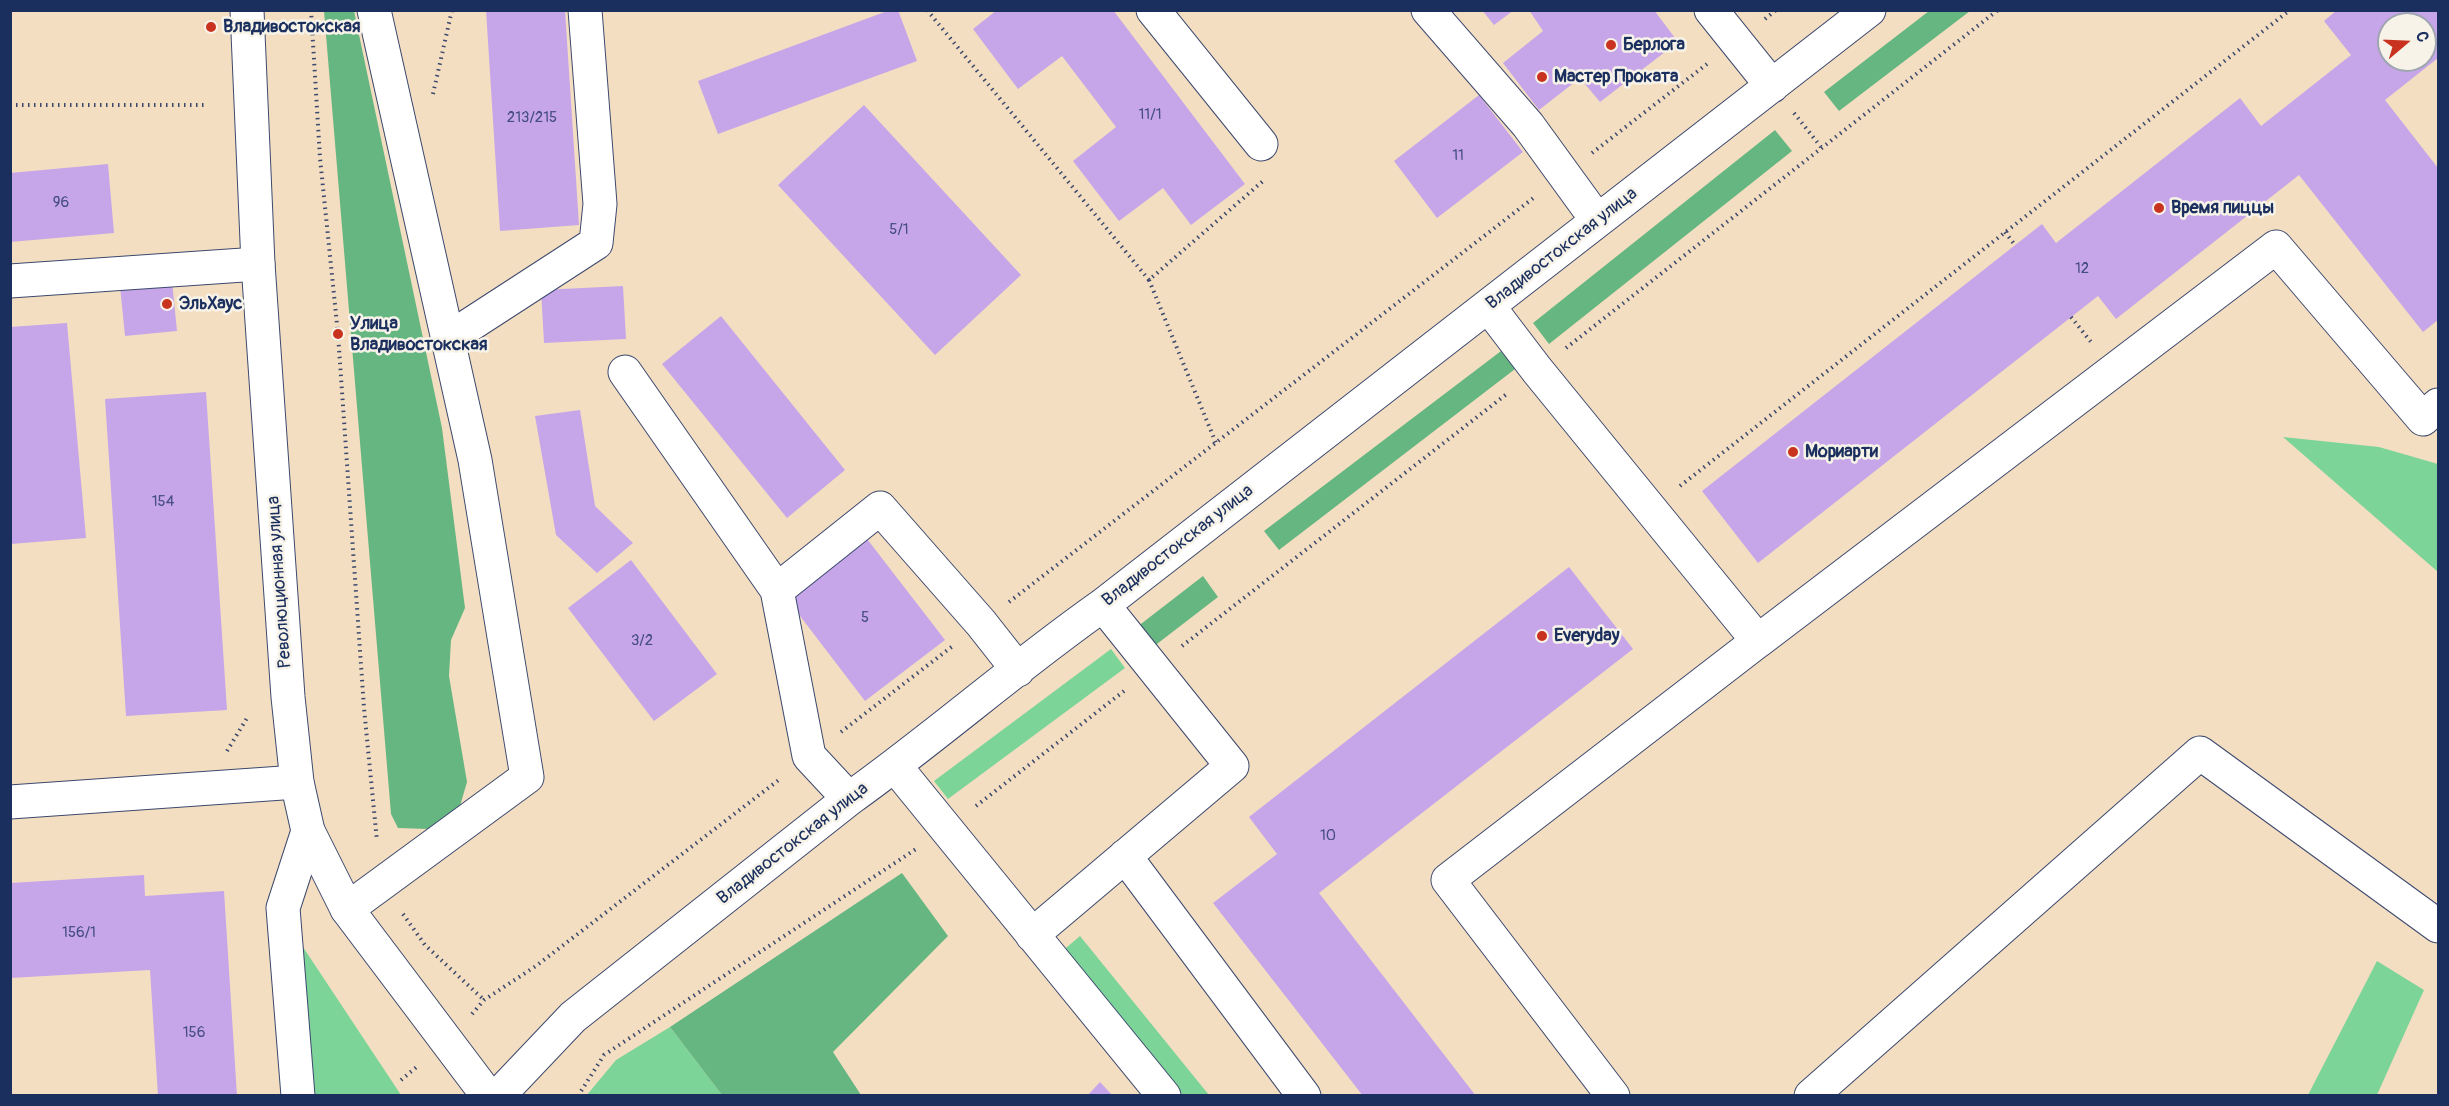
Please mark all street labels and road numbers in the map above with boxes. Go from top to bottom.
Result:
street label: Владивостокская улица [1482,183,1642,315]
street label: Владивостокская улица [1098,480,1258,612]
street label: Революционная улица [263,495,297,669]
street label: Владивостокская улица [713,778,873,910]

